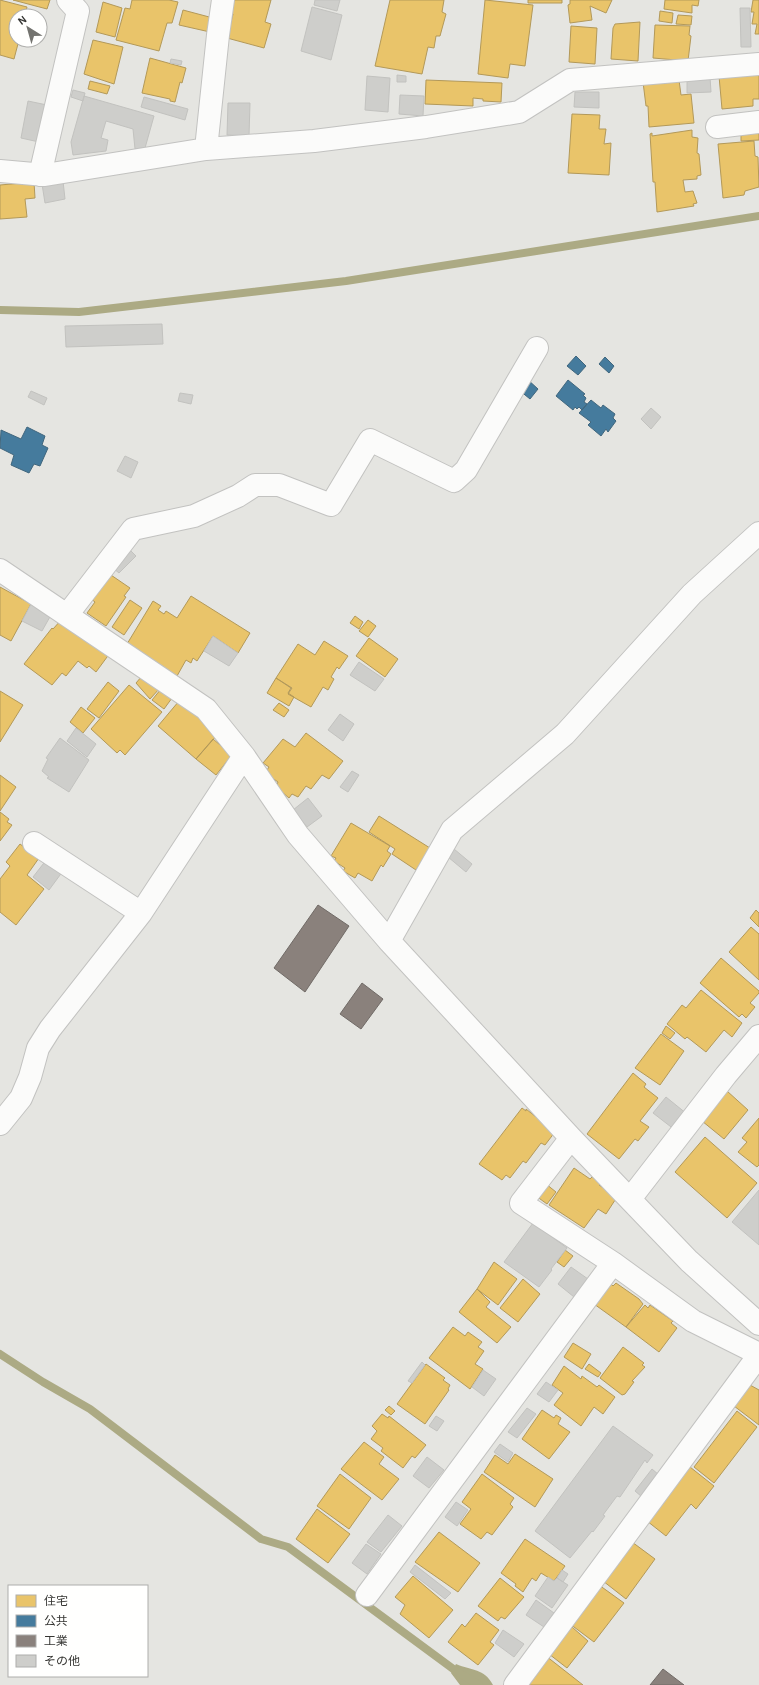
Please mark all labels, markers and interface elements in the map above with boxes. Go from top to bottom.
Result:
north arrow [8,8,48,48]
text: N [15,13,29,28]
legend [8,1585,148,1677]
text: 住宅 [44,1594,68,1608]
text: 公共 [44,1614,68,1628]
text: 工業 [44,1634,68,1648]
text: その他 [44,1654,80,1668]

